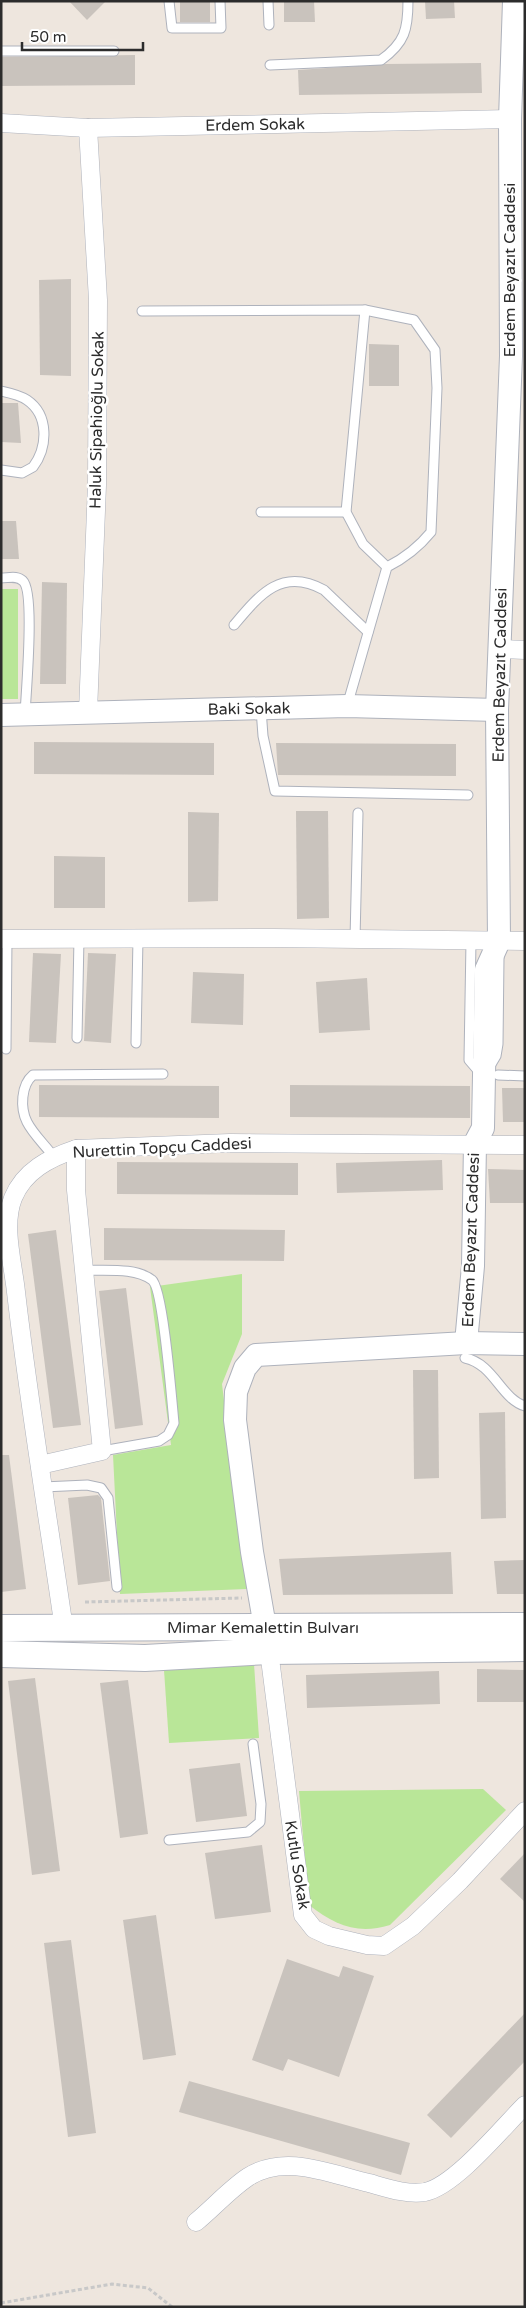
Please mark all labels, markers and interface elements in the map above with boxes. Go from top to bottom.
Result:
scale bar [22,20,144,52]
text: 50 m [30,28,67,46]
street label: Erdem Sokak [205,114,305,136]
street label: Erdem Beyazıt Caddesi [500,183,520,357]
street label: Haluk Sipahioğlu Sokak [85,331,109,509]
street label: Erdem Beyazıt Caddesi [488,587,512,763]
street label: Baki Sokak [207,698,291,720]
street label: Nurettin Topçu Caddesi [72,1133,252,1163]
street label: Erdem Beyazıt Caddesi [458,1152,484,1328]
street label: Mimar Kemalettin Bulvarı [167,1618,359,1638]
street label: Kutlu Sokak [280,1819,314,1911]

